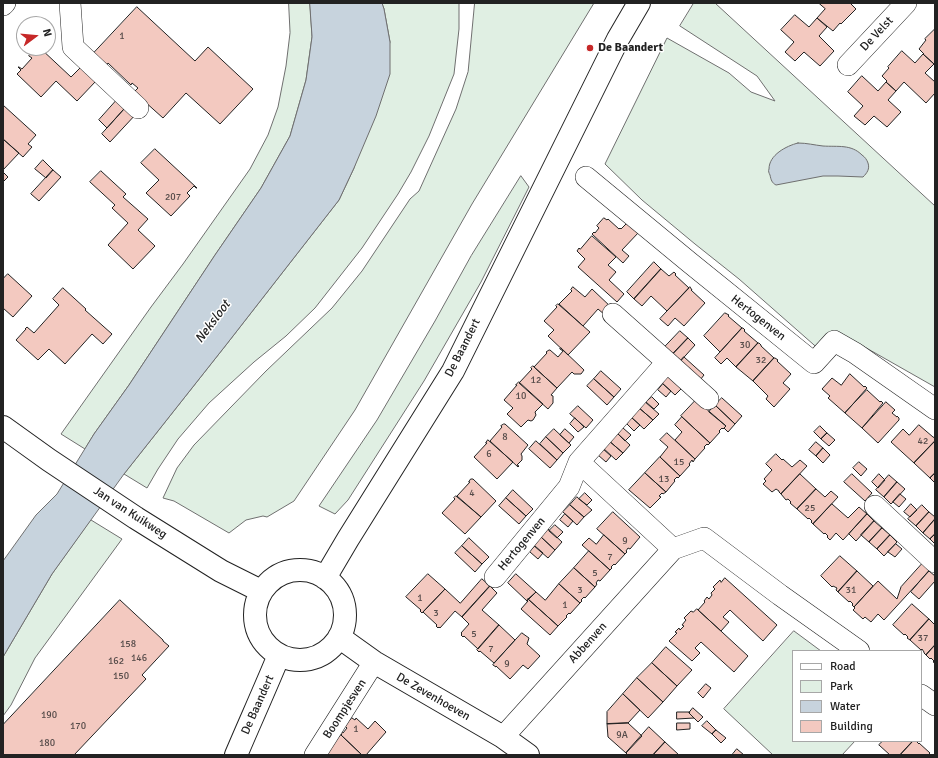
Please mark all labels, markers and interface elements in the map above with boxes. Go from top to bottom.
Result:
street label: De Velst [858,14,896,54]
north arrow [16,16,56,56]
text: N [40,27,54,38]
house number: 1 [119,30,125,42]
place label: De Baandert [598,41,663,55]
marker: De Baandert [585,43,595,53]
house number: 207 [165,191,181,203]
street label: Hertogenven [728,292,788,344]
water label: Neksloot [192,298,234,346]
street label: De Baandert [442,316,484,380]
house number: 30 [740,339,750,351]
house number: 32 [756,354,766,366]
house number: 12 [531,374,541,386]
house number: 10 [516,390,526,402]
house number: 8 [502,431,508,443]
house number: 42 [918,435,928,447]
house number: 6 [486,448,492,460]
house number: 15 [674,456,684,468]
house number: 13 [659,473,669,485]
street label: Jan van Kuikweg [91,484,169,542]
house number: 4 [469,487,475,499]
house number: 25 [805,502,815,514]
street label: Hertogenven [495,514,549,574]
house number: 9 [622,535,628,547]
house number: 7 [607,551,613,563]
house number: 5 [592,567,598,579]
house number: 3 [577,584,583,596]
house number: 31 [846,584,856,596]
house number: 1 [417,592,423,604]
house number: 1 [562,599,568,611]
house number: 3 [433,607,439,619]
street label: Abbenven [566,620,610,666]
house number: 5 [471,628,477,640]
house number: 37 [918,632,928,644]
house number: 158 [120,638,136,650]
house number: 7 [488,643,494,655]
legend [792,650,922,742]
house number: 146 [131,652,147,664]
house number: 162 [108,655,124,667]
house number: 9 [504,658,510,670]
text: Road [830,659,856,674]
house number: 150 [113,670,129,682]
street label: De Zevenhoeven [393,670,473,724]
street label: De Baandert [238,673,278,737]
street label: Boompjesven [320,677,370,741]
text: Park [830,679,853,694]
text: Water [830,699,860,714]
house number: 190 [41,709,57,721]
text: Building [830,719,873,734]
house number: 170 [70,720,86,732]
house number: 1 [353,723,359,735]
house number: 9A [616,729,628,741]
house number: 180 [39,737,55,749]

